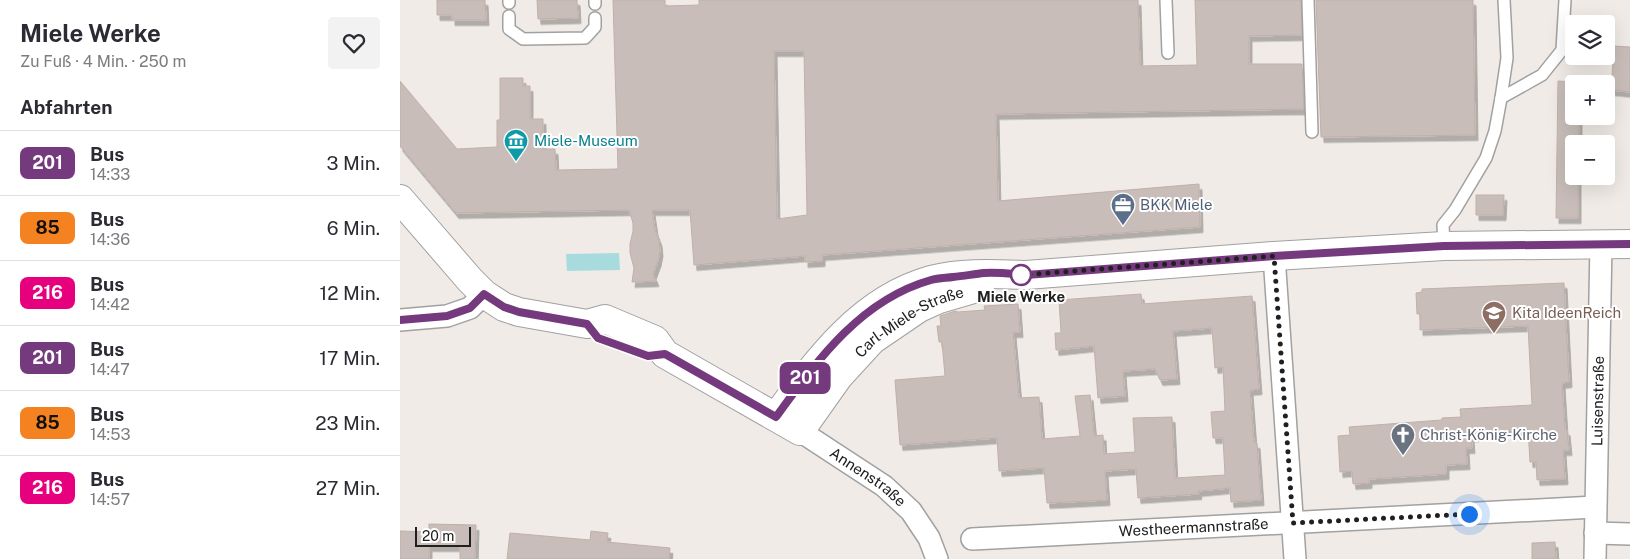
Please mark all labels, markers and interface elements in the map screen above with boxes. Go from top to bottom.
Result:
map controls [1565,15,1615,185]
button: layers [1565,15,1615,65]
button: heart [328,17,380,69]
text: Miele Werke [20,19,161,47]
text: Zu Fuß · 4 Min. · 250 m [20,52,186,71]
button: + [1565,75,1615,125]
text: Abfahrten [20,96,112,118]
museum icon: Miele-Museum [503,128,529,162]
place label: Miele-Museum [534,132,638,149]
button: − [1565,135,1615,185]
text: Bus [90,143,124,165]
text: 201 [32,152,63,173]
text: 3 Min. [327,152,380,174]
text: 14:33 [90,165,130,184]
office icon: BKK Miele [1110,192,1136,226]
place label: BKK Miele [1140,196,1212,213]
text: Bus [90,208,124,230]
text: 85 [35,217,60,238]
text: 6 Min. [327,217,380,239]
text: 14:36 [90,230,130,249]
marker: Miele Werke [1010,264,1032,286]
text: Bus [90,273,124,295]
text: 216 [32,282,63,303]
text: 12 Min. [319,282,380,304]
street label: Carl-Miele-Straße [851,283,966,361]
place label: Miele Werke [977,288,1065,305]
text: 14:42 [90,295,130,314]
school or university icon: Kita IdeenReich [1481,300,1507,334]
place label: Kita IdeenReich [1512,304,1621,321]
text: Bus [90,338,124,360]
text: 201 [32,347,63,368]
text: 17 Min. [319,347,380,369]
street label: Luisenstraße [1588,356,1607,446]
text: 14:47 [90,360,130,379]
line badge: 201 [776,362,834,394]
text: 201 [790,367,820,388]
text: Bus [90,403,124,425]
text: 85 [35,412,60,433]
text: 23 Min. [315,412,380,434]
church icon: Christ-König-Kirche [1390,422,1416,456]
text: 14:53 [90,425,131,444]
place label: Christ-König-Kirche [1420,426,1557,443]
street label: Annenstraße [827,444,909,510]
text: Bus [90,468,124,490]
text: 216 [32,477,63,498]
text: 27 Min. [316,477,380,499]
text: 14:57 [90,490,130,509]
your location [1457,502,1482,527]
street label: Westheermannstraße [1118,515,1269,539]
scale bar [415,524,471,547]
text: 20 m [422,528,454,544]

